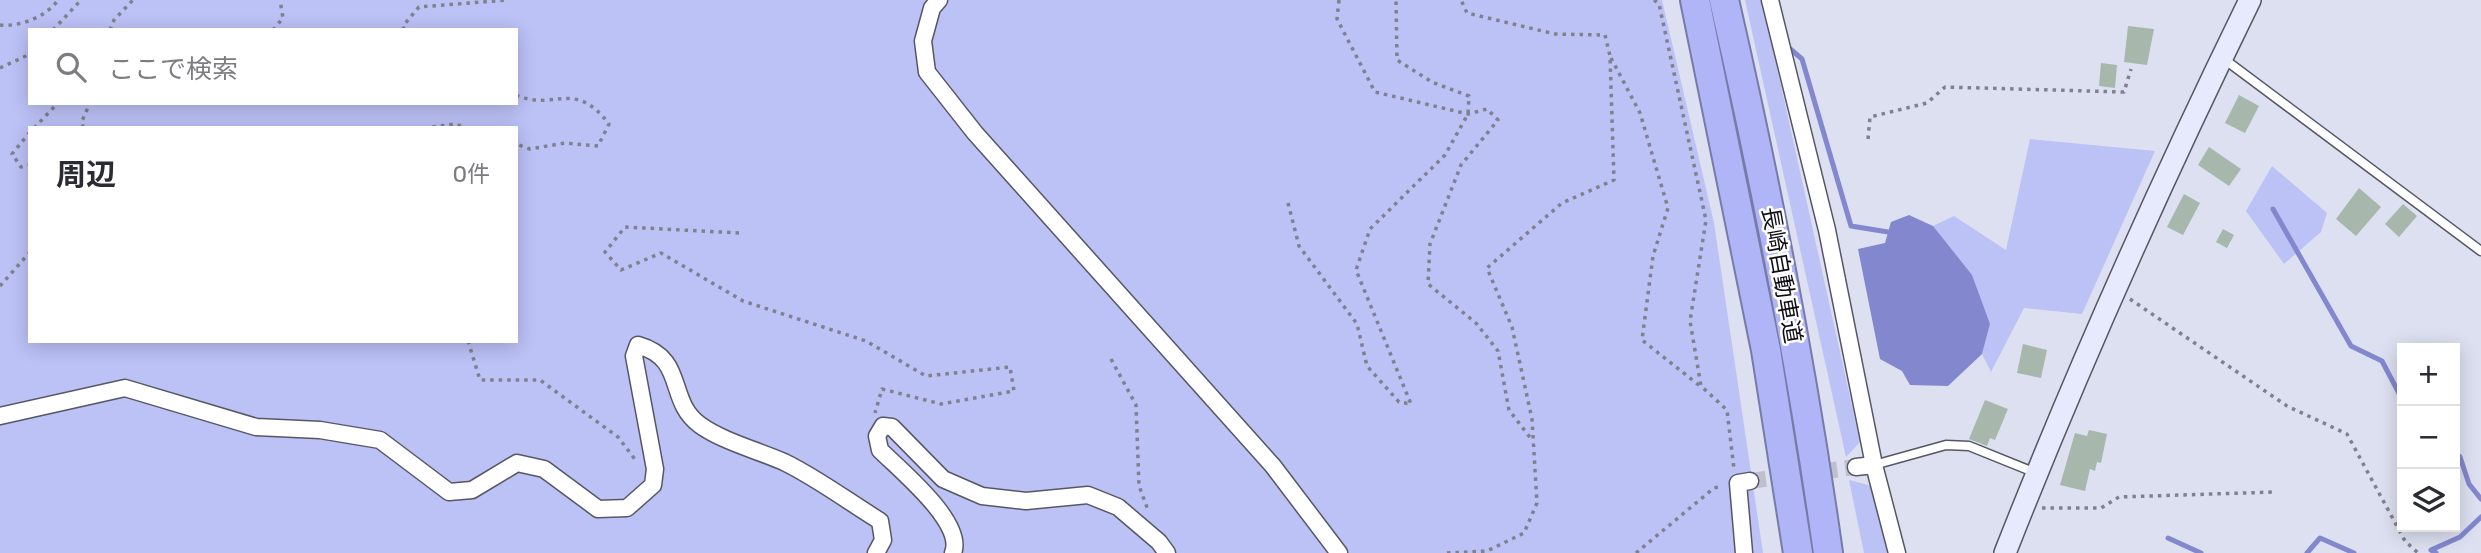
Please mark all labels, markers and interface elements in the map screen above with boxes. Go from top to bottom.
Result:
search box [28,28,518,105]
icon: search [52,48,90,86]
text: ここで検索 [108,54,238,85]
text: 周辺 [56,157,116,193]
text: 0件 [452,160,490,188]
street label: 長崎自動車道 [1756,205,1808,345]
map controls [2397,343,2460,532]
button: + [2397,343,2460,406]
button: − [2397,406,2460,469]
button: layers [2397,469,2460,532]

